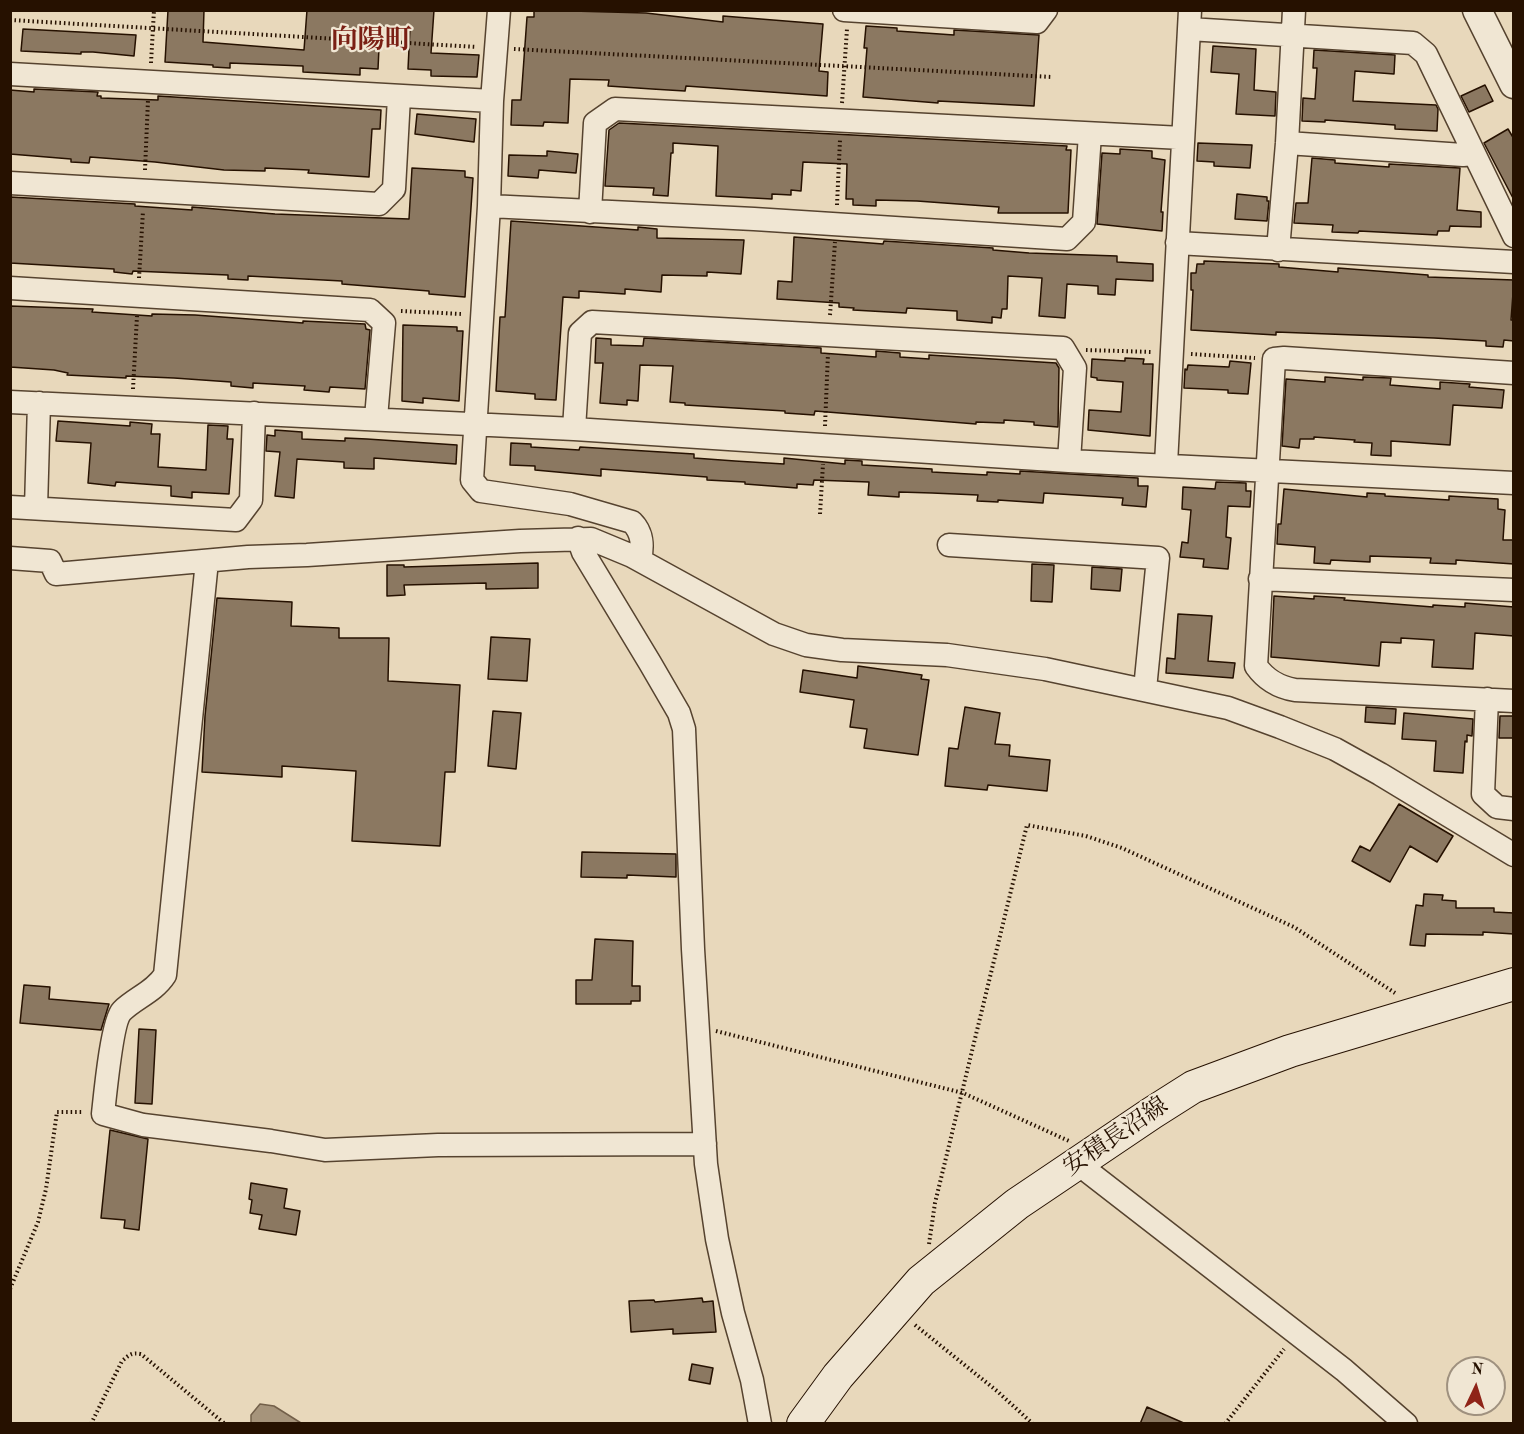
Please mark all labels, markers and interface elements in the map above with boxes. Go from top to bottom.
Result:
district label: 向陽町 [331,25,411,57]
street label: 安積長沼線 [1058,1092,1174,1182]
north arrow [1446,1356,1506,1416]
text: N [1470,1362,1484,1378]

